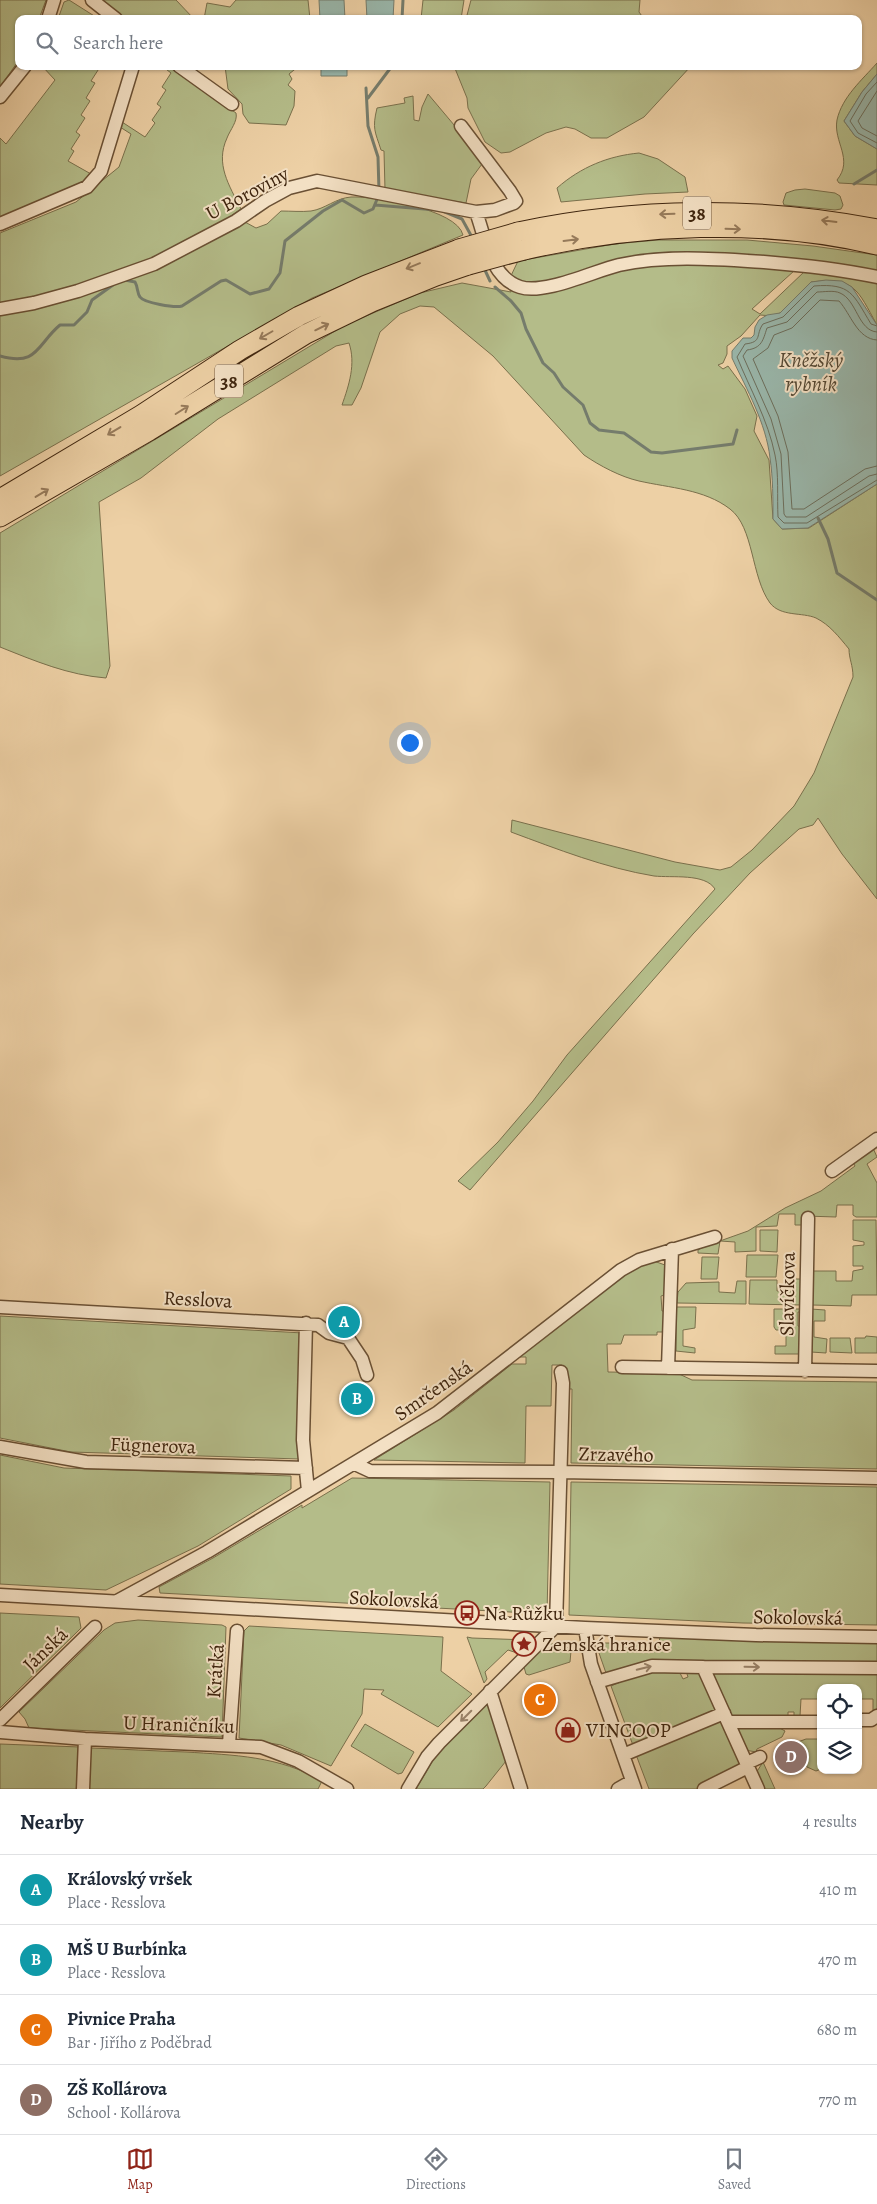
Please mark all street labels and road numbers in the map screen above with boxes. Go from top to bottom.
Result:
street label: U Boroviny [201,160,294,227]
road number: 38 [683,197,711,230]
road number: 38 [215,364,243,398]
street label: Slavíčkova [773,1251,802,1336]
street label: Resslova [163,1284,234,1315]
street label: Smrčenská [389,1353,478,1427]
street label: Fügnerova [110,1431,197,1461]
street label: Zrzavého [578,1440,654,1469]
street label: Sokolovská [348,1584,440,1615]
street label: Sokolovská [753,1603,844,1632]
street label: Jánská [17,1621,74,1678]
street label: Krátká [200,1642,231,1699]
street label: U Hraničníku [123,1709,235,1740]

